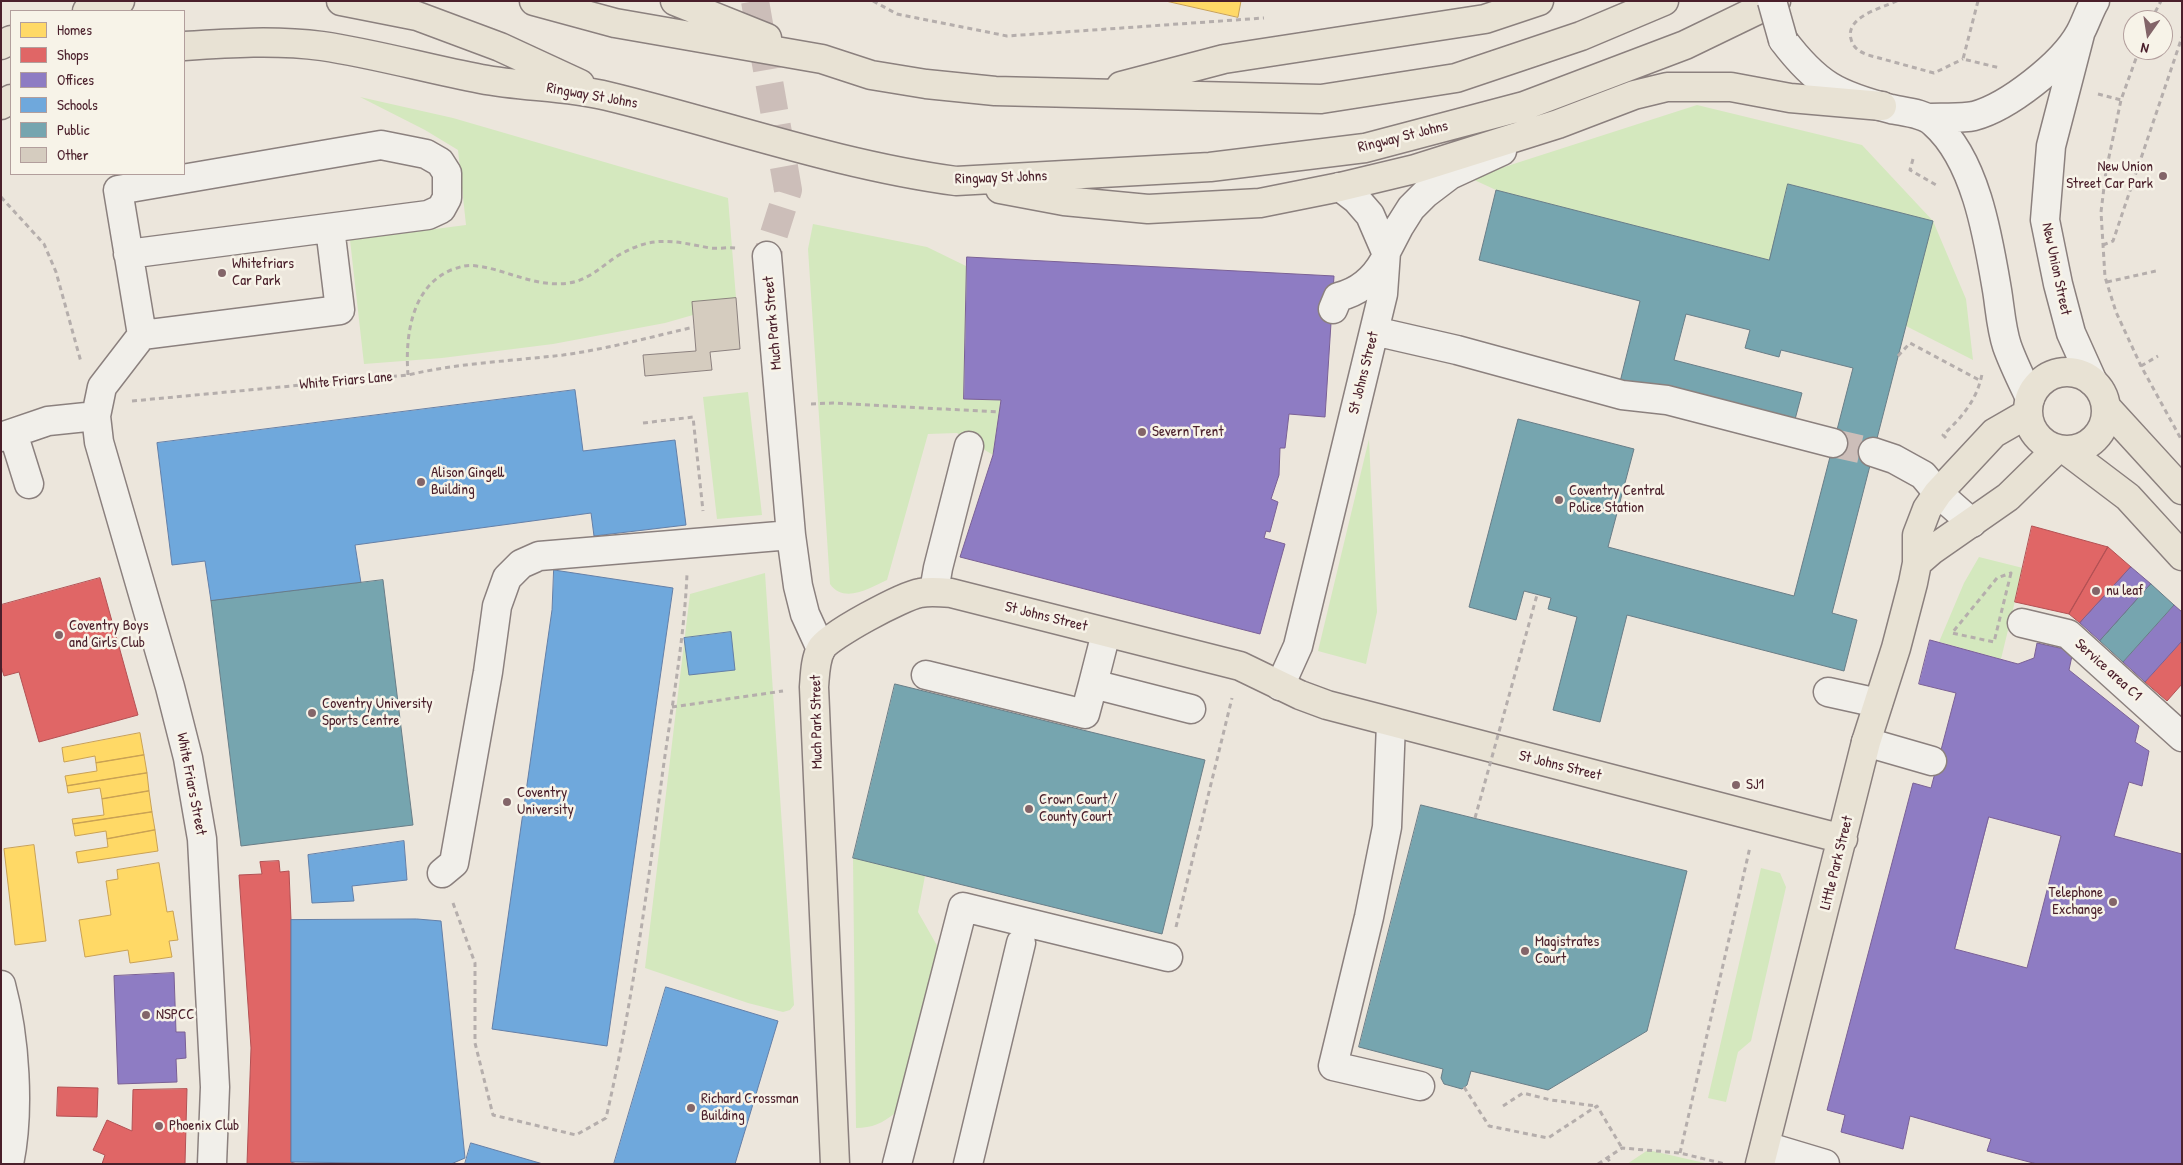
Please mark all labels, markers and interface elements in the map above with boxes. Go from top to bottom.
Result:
legend [10,10,185,175]
north arrow [2123,10,2173,60]
text: Homes [57,19,92,40]
text: N [2139,39,2151,59]
text: Shops [57,44,88,65]
text: Offices [57,69,94,90]
street label: Ringway St Johns [545,79,639,113]
text: Schools [57,94,98,115]
street label: Ringway St Johns [1356,117,1450,157]
text: Public [57,119,90,140]
text: Other [57,144,89,165]
place label: New Union Street Car Park [2066,158,2153,193]
street label: Ringway St Johns [955,167,1047,189]
marker: New Union Street Car Park [2157,170,2169,182]
street label: New Union Street [2037,221,2075,317]
place label: Whitefriars Car Park [232,255,294,290]
marker: Whitefriars Car Park [216,267,228,279]
street label: Much Park Street [760,275,786,371]
street label: St Johns Street [1345,330,1383,416]
street label: White Friars Lane [299,368,393,394]
place label: Severn Trent [1152,423,1224,441]
marker: Severn Trent [1136,426,1148,438]
place label: Alison Gingell Building [431,464,504,499]
marker: Alison Gingell Building [415,476,427,488]
place label: Coventry Central Police Station [1569,482,1665,517]
marker: Coventry Central Police Station [1553,494,1565,506]
place label: nu leaf [2106,582,2143,600]
marker: nu leaf [2090,585,2102,597]
street label: St Johns Street [1003,598,1089,636]
place label: Coventry Boys and Girls Club [69,617,149,652]
marker: Coventry Boys and Girls Club [53,629,65,641]
street label: Service area C1 [2071,635,2145,705]
street label: Much Park Street [807,675,827,769]
place label: Coventry University Sports Centre [322,695,433,730]
marker: Coventry University Sports Centre [306,707,318,719]
street label: White Friars Street [172,731,210,837]
street label: St Johns Street [1517,747,1603,785]
place label: SJ1 [1746,776,1764,794]
marker: SJ1 [1730,779,1742,791]
place label: Coventry University [517,784,574,819]
place label: Crown Court / County Court [1039,791,1117,826]
marker: Coventry University [501,796,513,808]
marker: Crown Court / County Court [1023,803,1035,815]
street label: Little Park Street [1817,814,1857,912]
place label: Telephone Exchange [2049,884,2103,919]
marker: Telephone Exchange [2107,896,2119,908]
place label: Magistrates Court [1535,933,1599,968]
marker: Magistrates Court [1519,945,1531,957]
place label: NSPCC [156,1006,195,1024]
marker: NSPCC [140,1009,152,1021]
place label: Richard Crossman Building [701,1090,799,1125]
marker: Richard Crossman Building [685,1102,697,1114]
place label: Phoenix Club [169,1117,239,1135]
marker: Phoenix Club [153,1120,165,1132]

